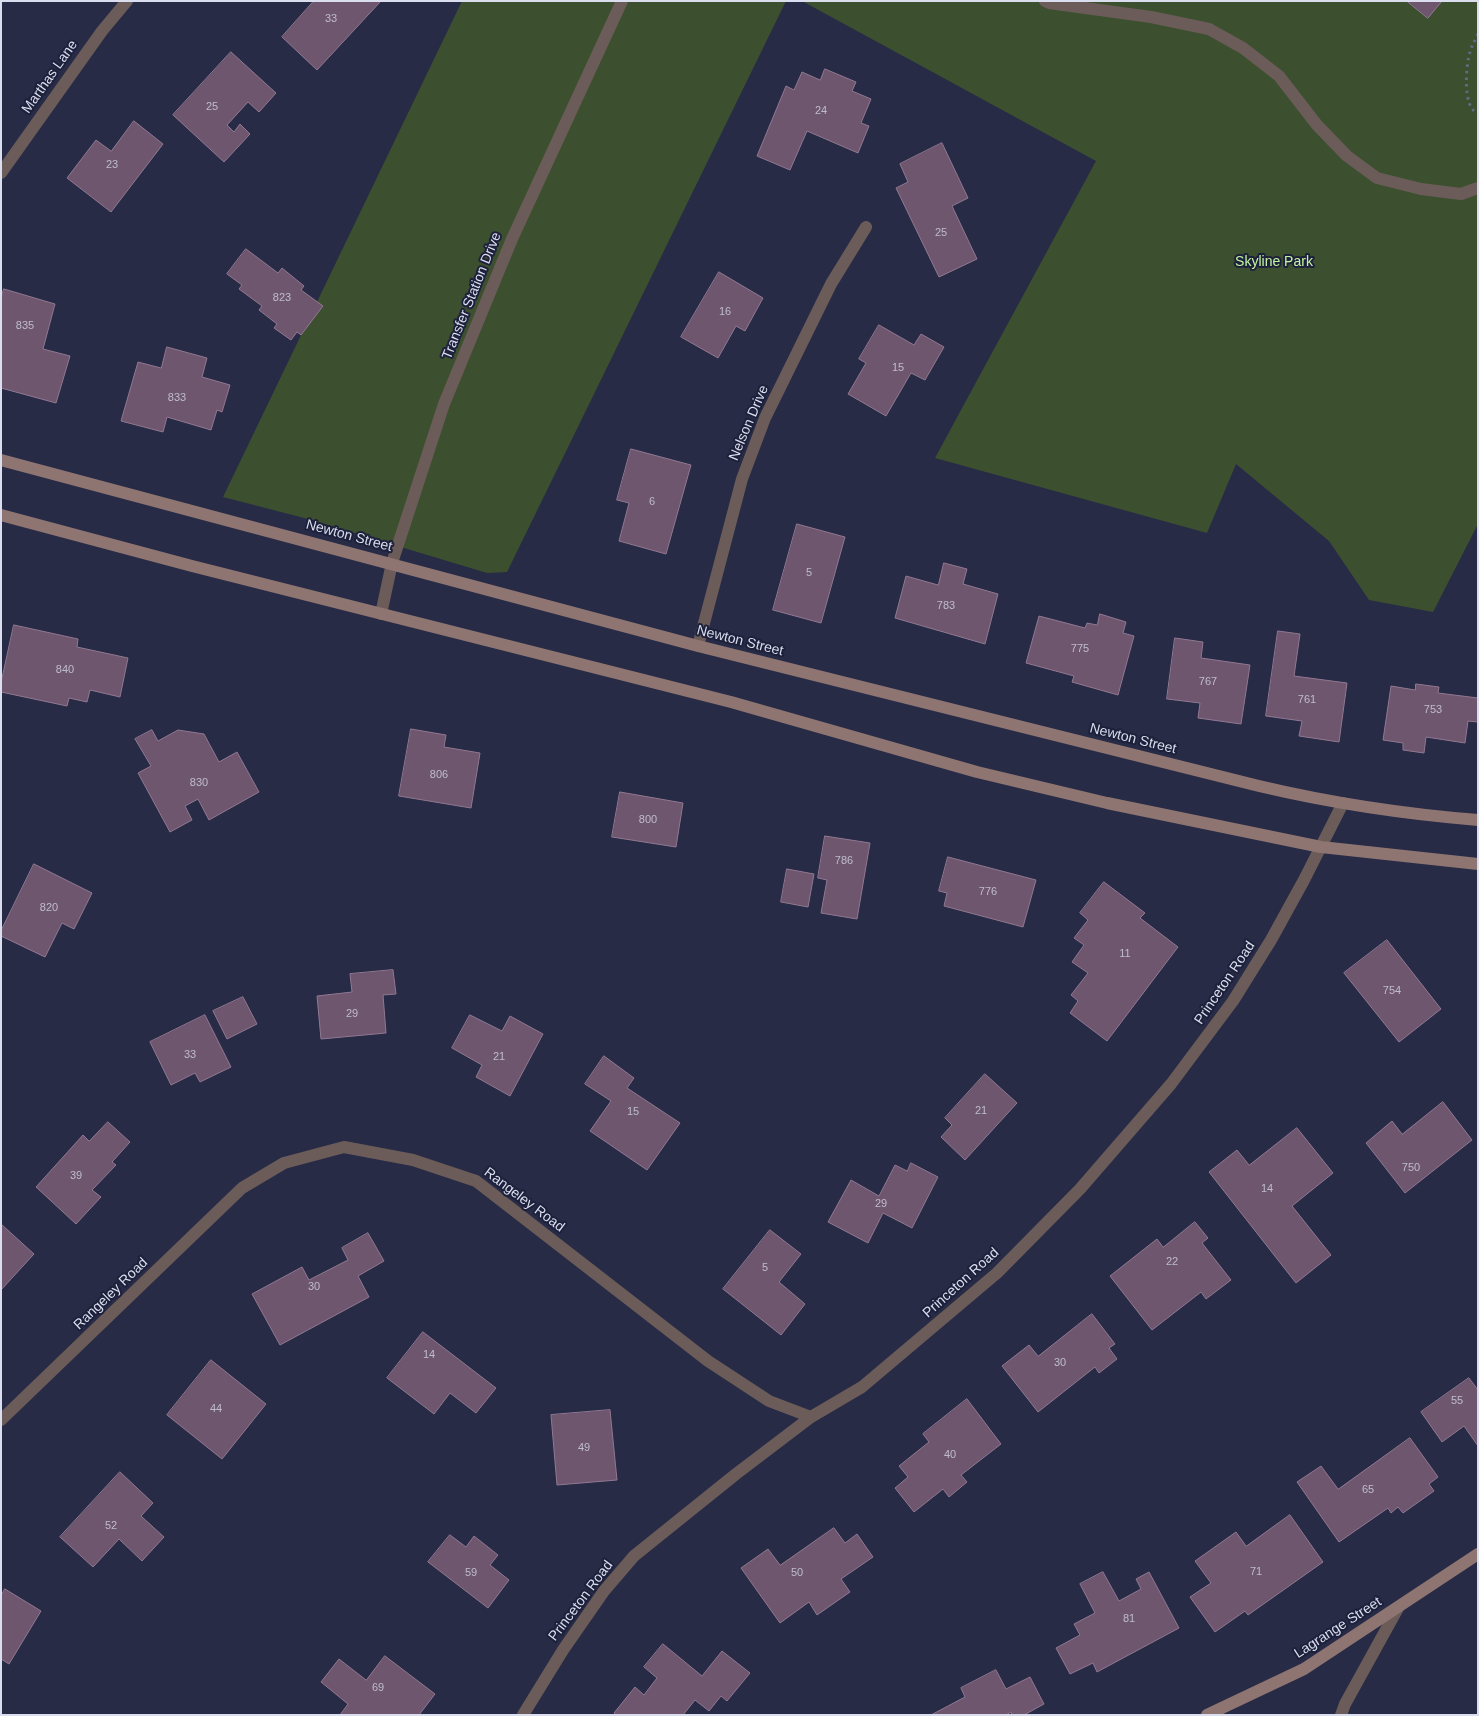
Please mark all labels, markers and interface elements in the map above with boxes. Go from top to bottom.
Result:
house number: 33 [325,12,337,26]
street label: Marthas Lane [19,37,81,117]
house number: 25 [206,100,218,114]
house number: 24 [815,104,827,118]
house number: 23 [106,158,118,172]
house number: 25 [935,226,947,240]
street label: Transfer Station Drive [439,230,505,362]
park label: Skyline Park [1235,254,1313,270]
house number: 823 [273,291,291,305]
house number: 16 [719,305,731,319]
house number: 835 [16,319,34,333]
house number: 15 [892,361,904,375]
street label: Nelson Drive [726,383,772,463]
house number: 833 [168,391,186,405]
house number: 6 [649,495,655,509]
street label: Newton Street [304,516,394,556]
house number: 5 [806,566,812,580]
house number: 783 [937,599,955,613]
street label: Newton Street [695,622,785,660]
house number: 775 [1071,642,1089,656]
house number: 840 [56,663,74,677]
house number: 767 [1199,675,1217,689]
house number: 761 [1298,693,1316,707]
house number: 753 [1424,703,1442,717]
street label: Newton Street [1088,720,1178,758]
house number: 806 [430,768,448,782]
house number: 830 [190,776,208,790]
house number: 800 [639,813,657,827]
house number: 786 [835,854,853,868]
house number: 776 [979,885,997,899]
house number: 820 [40,901,58,915]
street label: Princeton Road [1191,938,1259,1028]
house number: 11 [1119,947,1131,961]
house number: 754 [1383,984,1401,998]
house number: 29 [346,1007,358,1021]
house number: 33 [184,1048,196,1062]
house number: 21 [493,1050,505,1064]
house number: 21 [975,1104,987,1118]
house number: 15 [627,1105,639,1119]
house number: 750 [1402,1161,1420,1175]
street label: Rangeley Road [480,1164,568,1236]
house number: 39 [70,1169,82,1183]
house number: 14 [1261,1182,1273,1196]
house number: 29 [875,1197,887,1211]
street label: Princeton Road [920,1244,1002,1322]
street label: Rangeley Road [70,1254,152,1334]
house number: 22 [1166,1255,1178,1269]
house number: 5 [762,1261,768,1275]
house number: 30 [308,1280,320,1294]
house number: 14 [423,1348,435,1362]
house number: 30 [1054,1356,1066,1370]
house number: 55 [1451,1394,1463,1408]
house number: 44 [210,1402,222,1416]
house number: 49 [578,1441,590,1455]
house number: 40 [944,1448,956,1462]
house number: 65 [1362,1483,1374,1497]
house number: 52 [105,1519,117,1533]
street label: Princeton Road [545,1557,617,1645]
house number: 71 [1250,1565,1262,1579]
house number: 59 [465,1566,477,1580]
house number: 50 [791,1566,803,1580]
street label: Lagrange Street [1291,1594,1385,1662]
house number: 81 [1123,1612,1135,1626]
house number: 69 [372,1681,384,1695]

